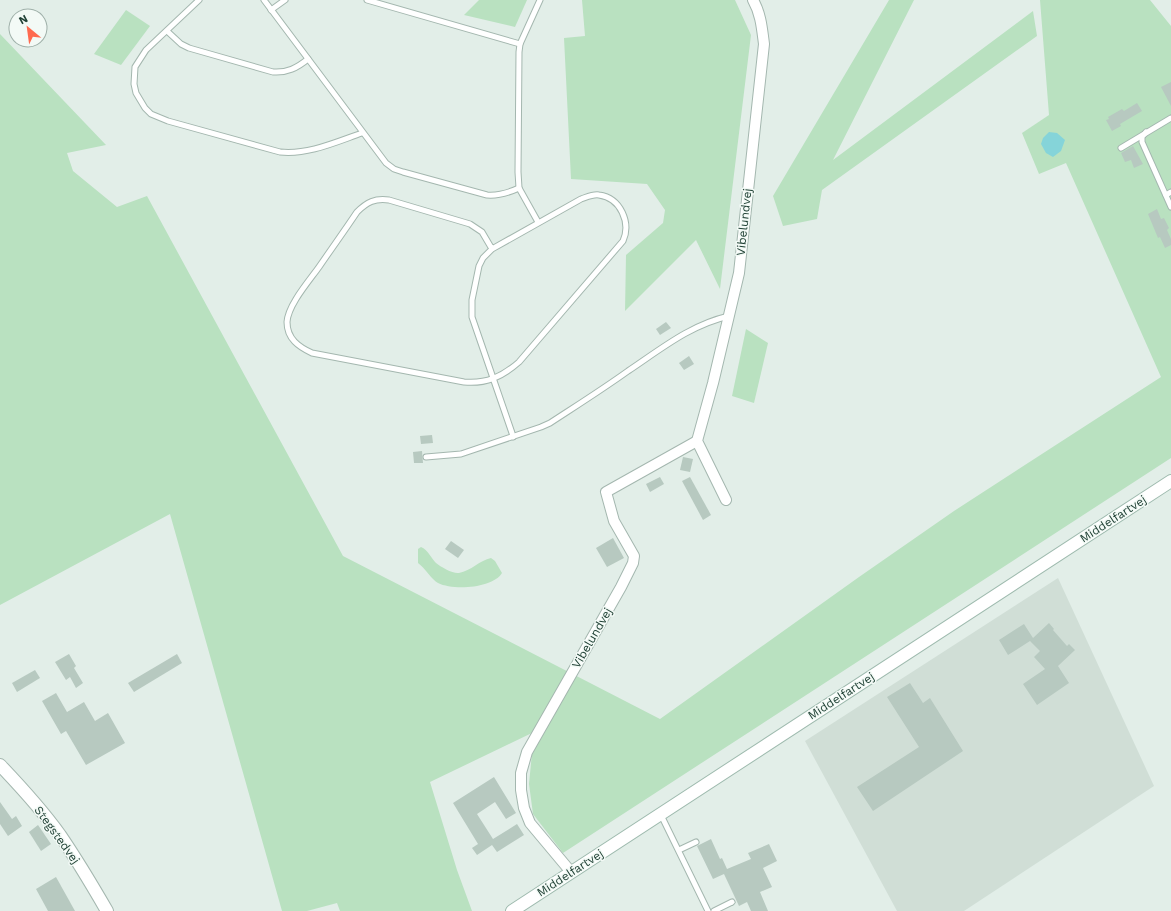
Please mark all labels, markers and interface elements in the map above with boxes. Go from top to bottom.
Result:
north arrow [8,8,48,48]
text: N [17,12,30,27]
street label: Vibelundvej [733,188,755,256]
street label: Middelfartvej [1077,492,1149,546]
street label: Vibelundvej [569,605,615,671]
street label: Middelfartvej [805,669,877,723]
street label: Stegstedvej [31,803,83,867]
street label: Middelfartvej [534,846,606,900]

